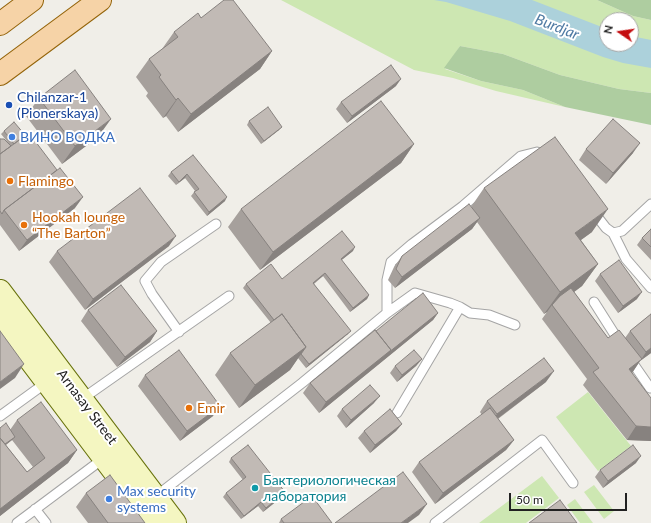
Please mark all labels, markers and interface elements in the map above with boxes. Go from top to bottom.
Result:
water label: Burdjar [532,10,582,44]
north arrow [599,12,639,52]
text: N [601,24,615,35]
place label: Chilanzar-1 (Pionerskaya) [17,89,98,122]
marker: Chilanzar-1 (Pionerskaya) [4,100,14,110]
place label: ВИНО ВОДКА [20,129,115,145]
marker: ВИНО ВОДКА [7,132,17,142]
place label: Flamingo [18,173,74,189]
marker: Flamingo [5,176,15,186]
place label: Hookah lounge “The Barton” [32,209,125,242]
marker: Hookah lounge “The Barton” [19,220,29,230]
street label: Arnasay Street [53,366,121,448]
place label: Emir [197,400,225,416]
marker: Emir [184,403,194,413]
place label: Бактериологическая лаборатория [263,472,396,504]
place label: Max security systems [117,483,196,516]
marker: Бактериологическая лаборатория [250,483,260,493]
scale bar [511,485,629,511]
text: 50 m [516,492,543,507]
marker: Max security systems [104,494,114,504]

